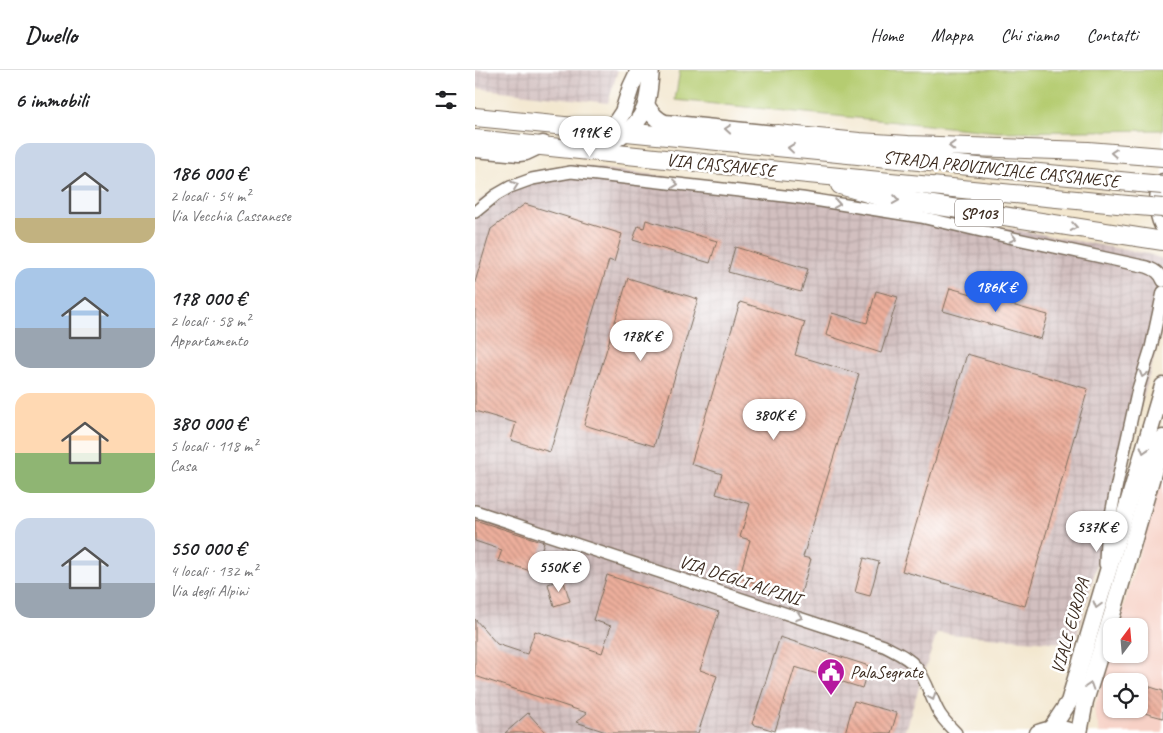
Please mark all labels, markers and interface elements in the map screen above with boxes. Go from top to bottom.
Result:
text: Dwello [25,20,77,50]
text: Home [871,24,903,46]
text: Mappa [931,24,973,46]
text: Chi siamo [1001,24,1059,46]
text: Contatti [1087,24,1138,46]
icon: filters [432,86,460,114]
text: 6 immobili [15,87,88,113]
pin: 199K € [549,116,631,158]
text: 199K € [570,122,610,142]
one-way arrow [724,124,732,135]
one-way arrow [948,141,956,152]
one-way arrow [787,143,795,154]
street label: STRADA PROVINCIALE CASSANESE [882,146,1122,193]
street label: VIA CASSANESE [665,148,779,182]
one-way arrow [1110,148,1118,159]
text: 186 000 € [170,160,247,186]
icon: home [55,163,115,223]
one-way arrow [672,178,680,189]
one-way arrow [511,181,519,191]
text: 2 locali · 54 m² [170,186,250,206]
one-way arrow [892,194,900,204]
one-way arrow [832,198,841,208]
road number: SP103 [955,200,1003,226]
text: Via Vecchia Cassanese [170,206,291,226]
one-way arrow [1069,222,1078,232]
one-way arrow [1009,232,1018,243]
pin: 186K € [955,270,1037,313]
text: 186K € [975,277,1017,297]
text: 178 000 € [170,285,246,311]
icon: home [55,288,115,348]
text: 2 locali · 58 m² [170,311,250,331]
pin: 178K € [600,320,682,362]
text: 178K € [621,326,661,346]
text: Appartamento [170,331,248,351]
one-way arrow [1138,369,1148,377]
pin: 380K € [733,398,815,441]
text: 380K € [754,405,794,425]
text: 380 000 € [170,410,246,436]
icon: home [55,413,115,473]
text: 5 locali · 118 m² [170,436,257,456]
one-way arrow [1139,445,1149,453]
text: Casa [170,456,196,476]
pin: 537K € [1056,510,1138,553]
text: 537K € [1077,517,1117,537]
text: 550 000 € [170,535,246,561]
icon: home [55,538,115,598]
pin: 550K € [518,550,600,593]
street label: VIA DEGLI ALPINI [676,550,807,611]
text: 550K € [539,557,579,577]
text: 4 locali · 132 m² [170,561,257,581]
street label: VIALE EUROPA [1046,575,1094,676]
text: Via degli Alpini [170,581,248,601]
one-way arrow [1093,601,1103,609]
one-way arrow [794,612,802,622]
north arrow [1103,618,1147,662]
map controls [1103,618,1148,718]
public building icon: PalaSegrate [816,657,846,696]
place label: PalaSegrate [850,661,924,683]
button: locate [1103,673,1148,718]
one-way arrow [1085,682,1095,690]
one-way arrow [926,692,936,701]

